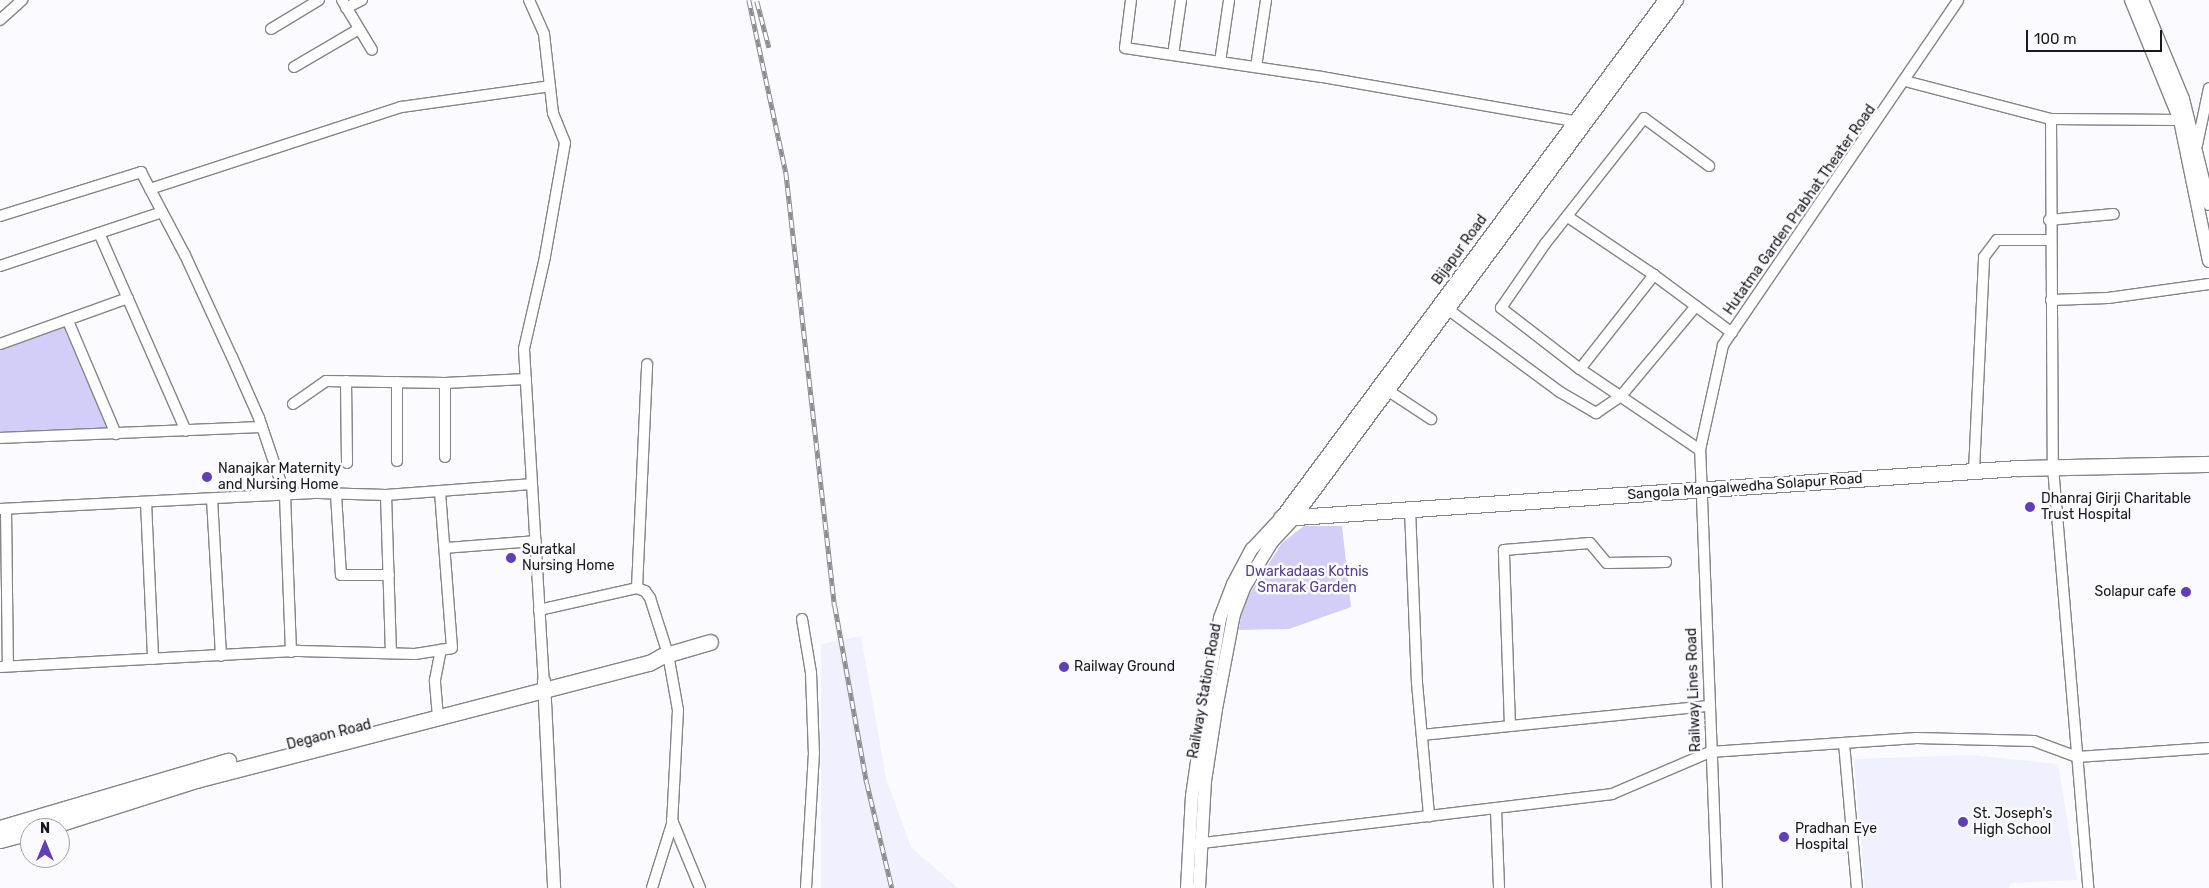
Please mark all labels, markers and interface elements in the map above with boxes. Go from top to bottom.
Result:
scale bar [2029,20,2165,52]
text: 100 m [2034,30,2076,48]
street label: Hutatma Garden Prabhat Theater Road [1720,101,1880,319]
street label: Bijapur Road [1429,212,1491,288]
place label: Nanajkar Maternity and Nursing Home [218,461,341,494]
marker: Nanajkar Maternity and Nursing Home [200,470,214,484]
street label: Sangola Mangalwedha Solapur Road [1627,470,1863,504]
place label: Dhanraj Girji Charitable Trust Hospital [2041,491,2191,524]
marker: Dhanraj Girji Charitable Trust Hospital [2023,500,2037,514]
place label: Suratkal Nursing Home [522,542,615,574]
marker: Suratkal Nursing Home [504,551,518,565]
park label: Dwarkadaas Kotnis Smarak Garden [1245,564,1369,596]
place label: Solapur cafe [2094,584,2176,600]
marker: Solapur cafe [2180,586,2192,598]
street label: Railway Station Road [1185,622,1225,760]
street label: Railway Lines Road [1683,627,1705,753]
place label: Railway Ground [1074,659,1175,675]
marker: Railway Ground [1058,661,1070,673]
street label: Degaon Road [285,716,373,754]
place label: St. Joseph's High School [1973,806,2052,839]
marker: St. Joseph's High School [1957,816,1969,828]
north arrow [20,818,70,868]
text: N [40,820,50,837]
place label: Pradhan Eye Hospital [1795,821,1877,854]
marker: Pradhan Eye Hospital [1777,830,1791,844]

